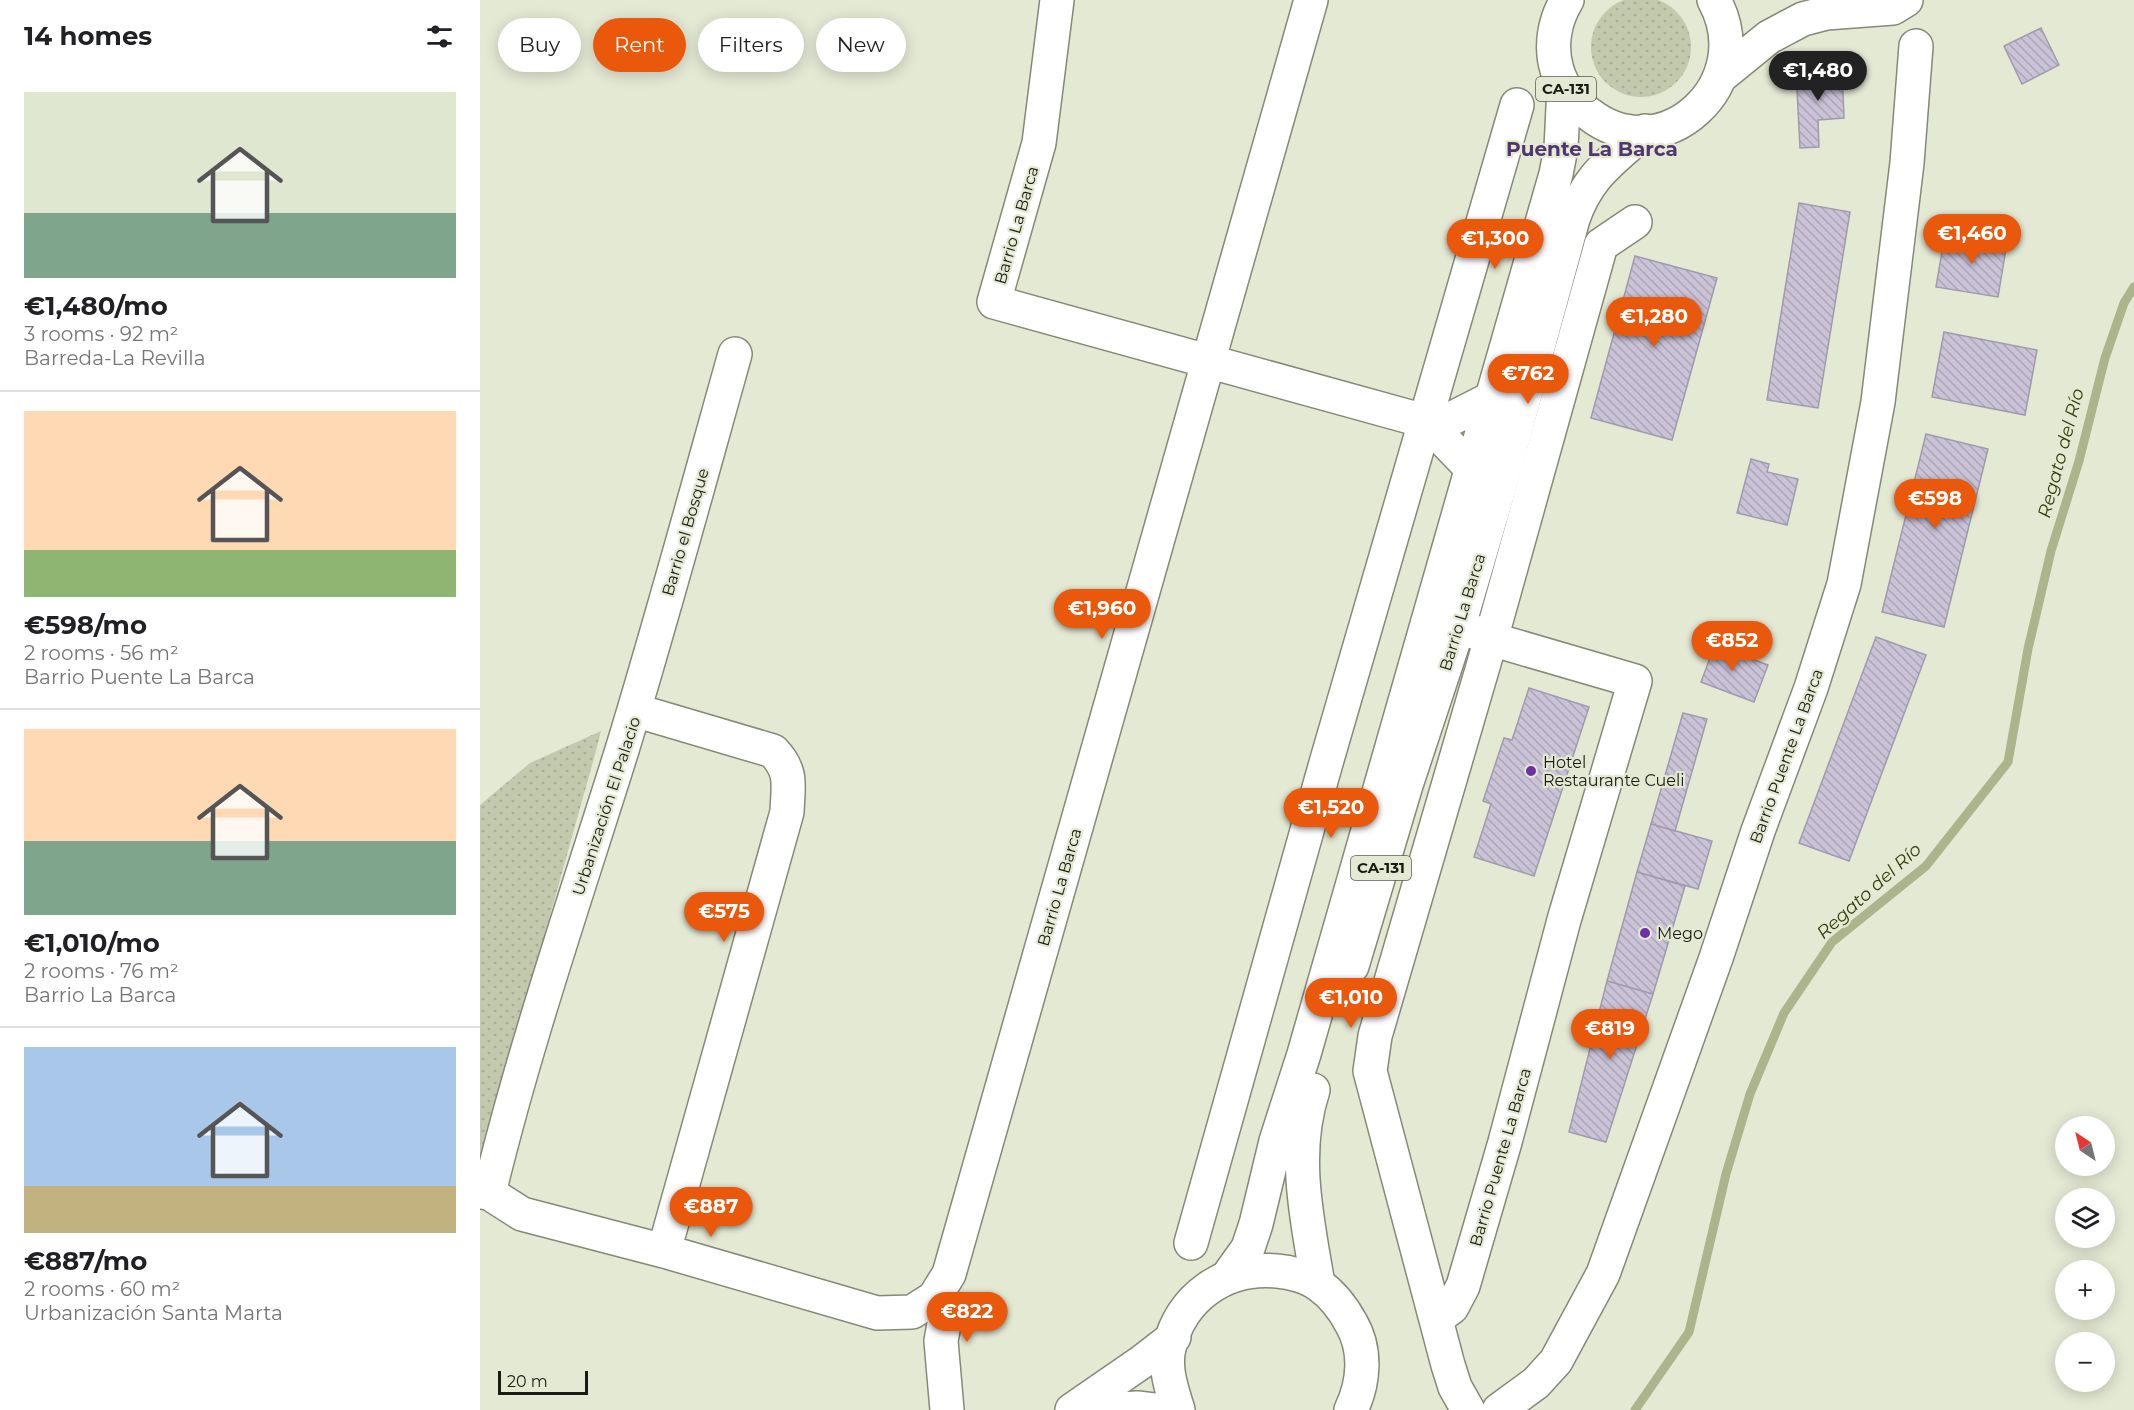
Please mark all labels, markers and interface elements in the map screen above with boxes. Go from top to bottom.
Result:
chip: Buy [498,18,581,72]
chip: Rent [593,18,686,72]
chip: Filters [698,18,804,72]
chip: New [816,18,906,72]
text: 14 homes [24,20,152,52]
icon: filters [423,20,456,53]
pin: €1,480 [1769,51,1867,102]
text: €1,480 [1783,58,1853,82]
road number: CA-131 [1536,77,1596,101]
icon: home [186,131,294,239]
district label: Puente La Barca [1506,137,1678,161]
street label: Barrio La Barca [991,164,1042,286]
pin: €1,460 [1923,214,2021,265]
pin: €1,300 [1446,219,1544,270]
text: €1,460 [1937,221,2007,245]
text: €1,300 [1461,226,1529,250]
text: €1,480/mo [24,290,168,322]
pin: €1,280 [1605,297,1703,348]
text: €1,280 [1620,304,1688,328]
text: 3 rooms · 92 m² [24,322,178,346]
text: Barreda-La Revilla [24,346,206,370]
pin: €762 [1492,354,1564,405]
text: €762 [1502,361,1554,385]
water label: Regato del Río [2033,386,2089,520]
icon: home [186,450,294,558]
street label: Barrio el Bosque [658,466,713,598]
pin: €598 [1899,479,1971,530]
text: €598 [1908,486,1962,510]
street label: Barrio La Barca [1436,551,1489,673]
pin: €1,960 [1053,589,1151,640]
text: €1,960 [1068,596,1136,620]
text: €598/mo [24,609,147,641]
pin: €852 [1696,621,1768,672]
text: €852 [1706,628,1758,652]
text: 2 rooms · 56 m² [24,641,179,665]
text: Barrio Puente La Barca [24,665,255,689]
street label: Barrio Puente La Barca [1746,666,1827,846]
street label: Urbanización El Palacio [569,714,644,898]
place label: Hotel Restaurante Cueli [1543,753,1685,790]
marker: Hotel Restaurante Cueli [1524,764,1538,778]
icon: home [186,768,294,876]
pin: €1,520 [1282,788,1380,839]
text: €1,520 [1298,795,1364,819]
street label: Barrio La Barca [1034,826,1085,948]
water label: Regato del Río [1812,838,1926,944]
road number: CA-131 [1351,856,1411,880]
pin: €575 [688,892,760,943]
text: €575 [698,899,750,923]
place label: Mego [1657,924,1703,943]
marker: Mego [1638,926,1652,940]
text: €1,010/mo [24,927,160,959]
text: 2 rooms · 76 m² [24,959,179,983]
pin: €1,010 [1302,978,1400,1029]
text: Barrio La Barca [24,983,176,1007]
text: €1,010 [1319,985,1383,1009]
pin: €819 [1574,1009,1646,1060]
text: €819 [1585,1016,1635,1040]
street label: Barrio Puente La Barca [1466,1066,1535,1248]
icon: home [186,1086,294,1194]
north arrow [2055,1116,2115,1176]
map controls [2055,1116,2115,1392]
pin: €887 [675,1187,747,1238]
button: layers [2055,1188,2115,1248]
text: €887 [684,1194,738,1218]
text: €887/mo [24,1245,147,1277]
button: + [2055,1260,2115,1320]
text: 2 rooms · 60 m² [24,1277,180,1301]
pin: €822 [931,1292,1003,1343]
text: €822 [941,1299,993,1323]
text: Urbanización Santa Marta [24,1301,283,1325]
button: − [2055,1332,2115,1392]
scale bar [498,1368,588,1396]
text: 20 m [507,1372,548,1391]

